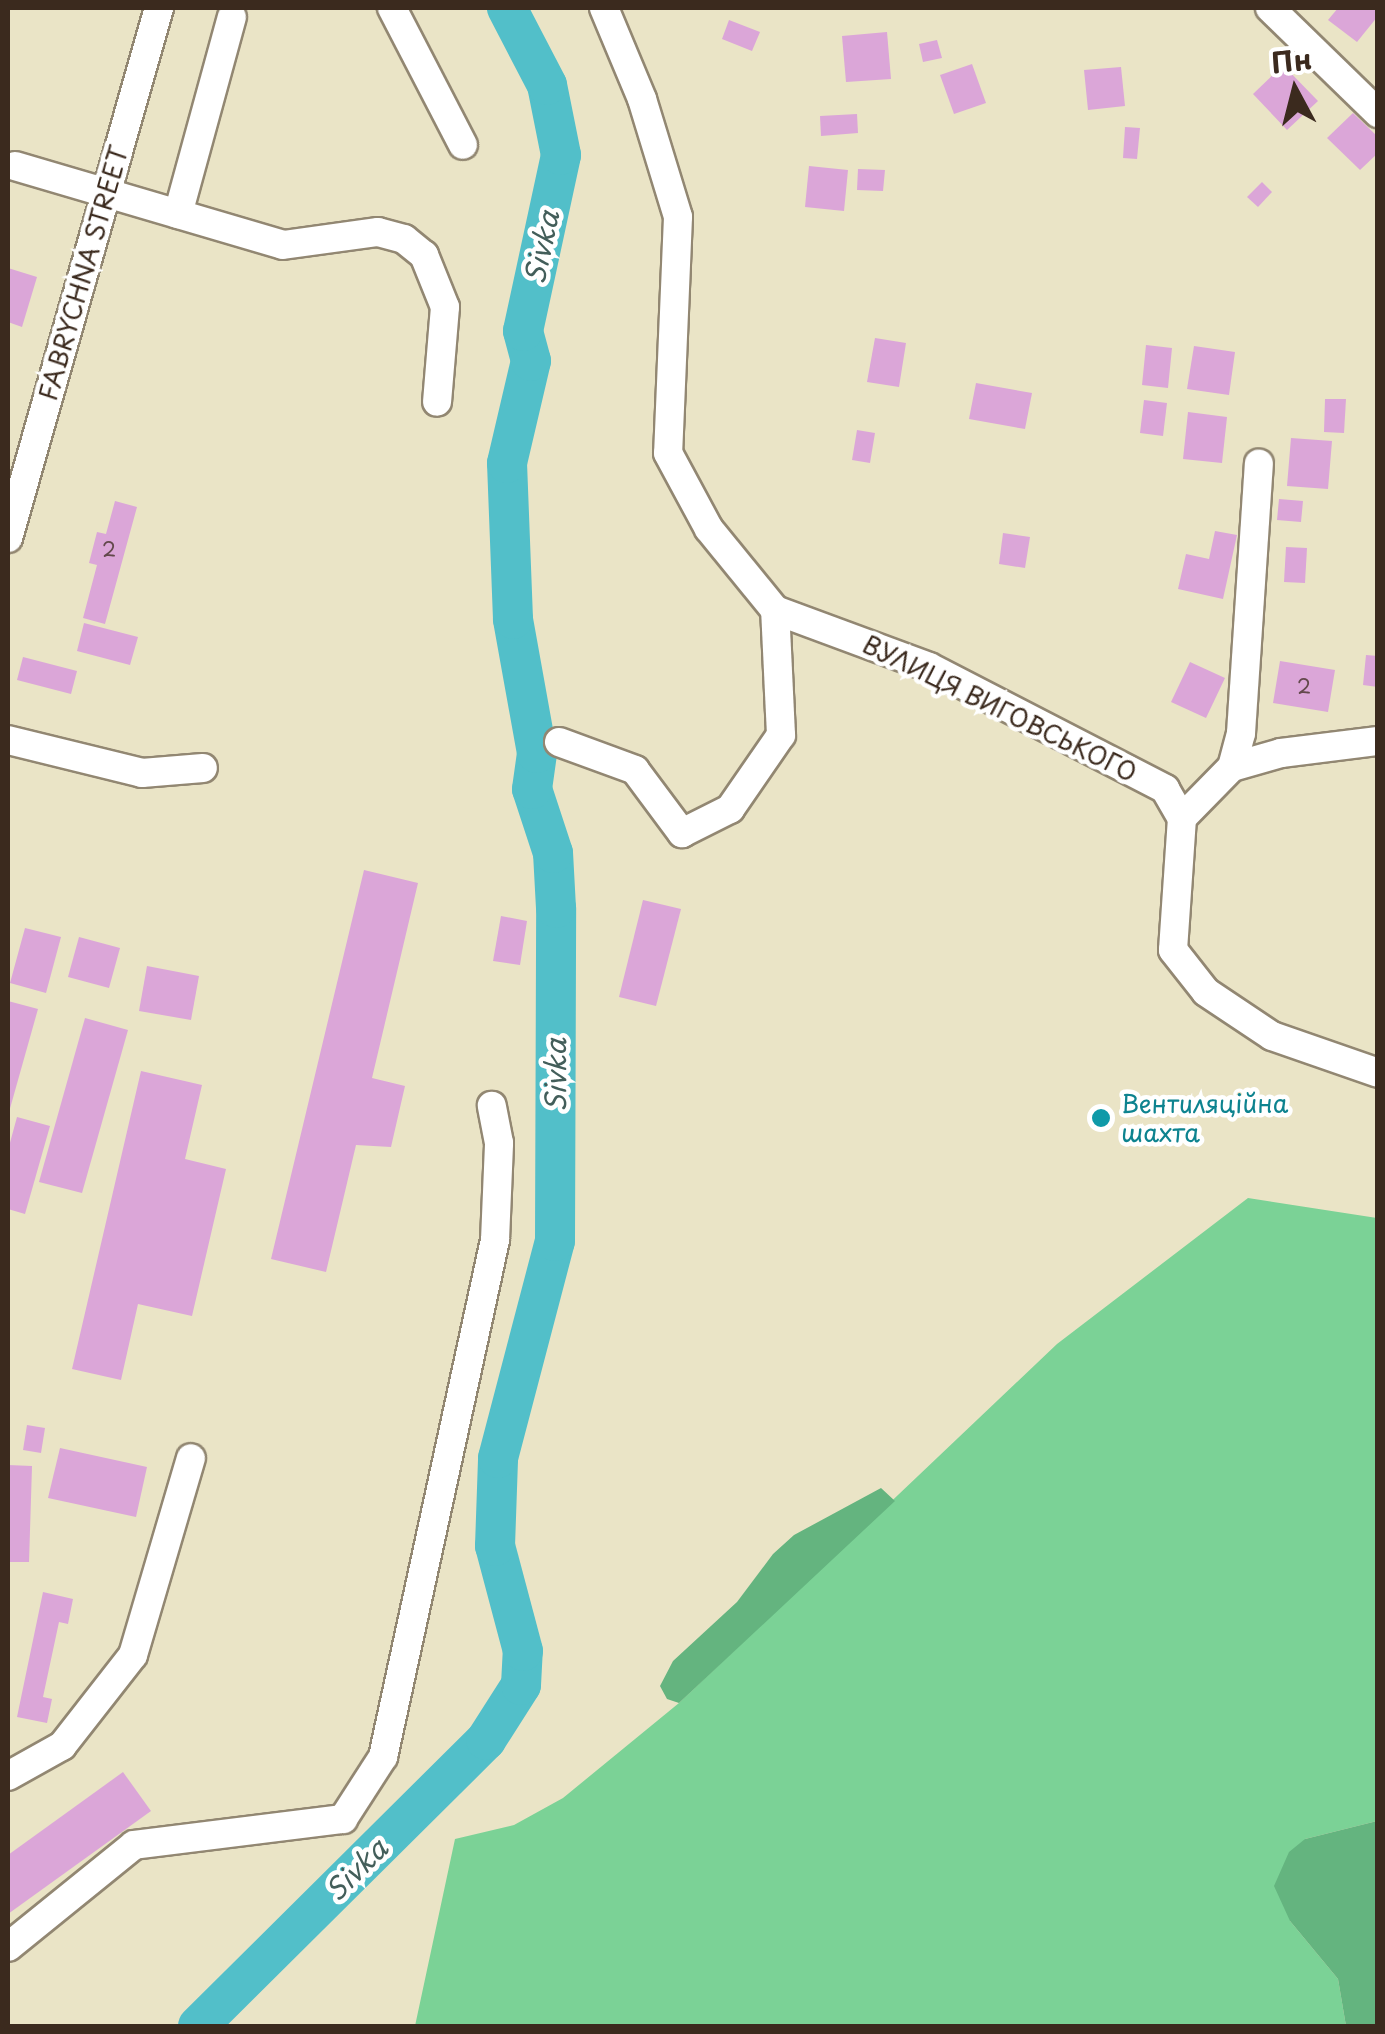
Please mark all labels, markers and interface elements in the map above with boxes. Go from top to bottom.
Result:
text: Пн [1269,36,1314,84]
north arrow [1245,40,1345,140]
street label: FABRYCHNA STREET [32,141,134,405]
water label: Sivka [517,208,565,286]
house number: 2 [102,537,116,561]
street label: ВУЛИЦЯ ВИГОВСЬКОГО [857,628,1143,788]
house number: 2 [1297,674,1311,698]
water label: Sivka [538,1038,572,1112]
place label: Вентиляційна шахта [1121,1089,1288,1148]
marker: Вентиляційна шахта [1090,1107,1112,1129]
water label: Sivka [318,1831,394,1907]

